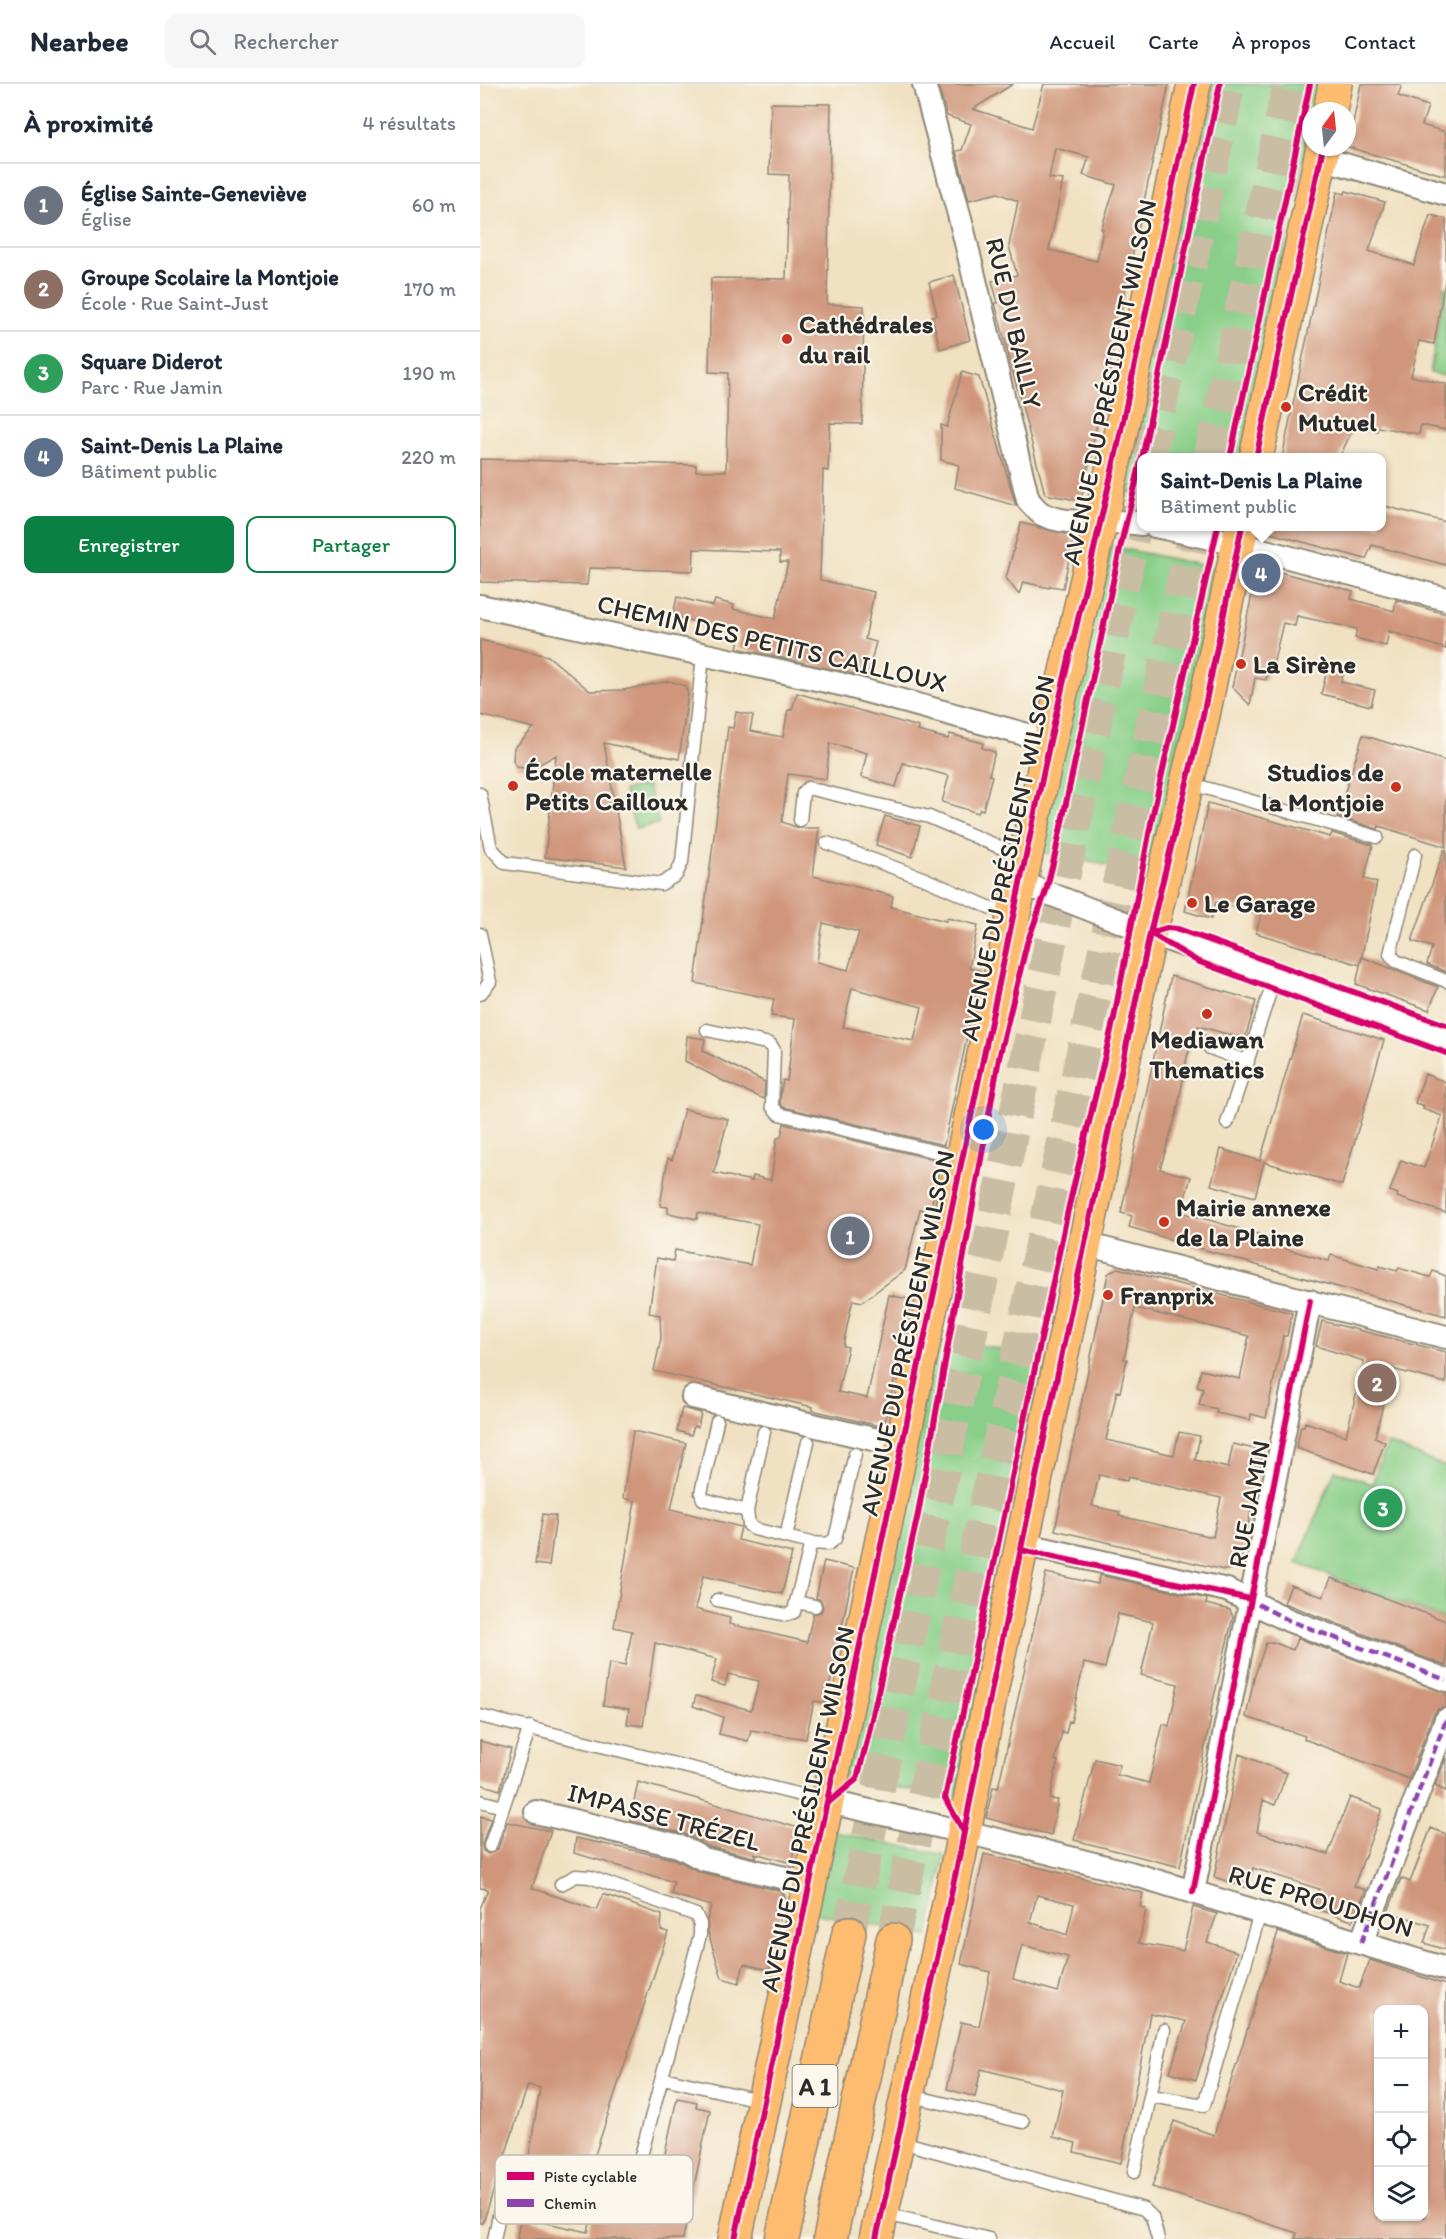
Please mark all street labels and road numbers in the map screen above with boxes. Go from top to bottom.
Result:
street label: AVENUE DU PRÉSIDENT WILSON [1055,196,1163,568]
street label: RUE DU BAILLY [979,234,1049,412]
street label: CHEMIN DES PETITS CAILLOUX [594,587,950,699]
street label: AVENUE DU PRÉSIDENT WILSON [953,672,1061,1044]
street label: AVENUE DU PRÉSIDENT WILSON [853,1147,961,1519]
street label: RUE JAMIN [1221,1437,1277,1571]
street label: AVENUE DU PRÉSIDENT WILSON [753,1623,861,1995]
street label: IMPASSE TRÉZEL [564,1776,764,1858]
street label: RUE PROUDHON [1225,1858,1417,1944]
road number: A 1 [792,2065,838,2107]

